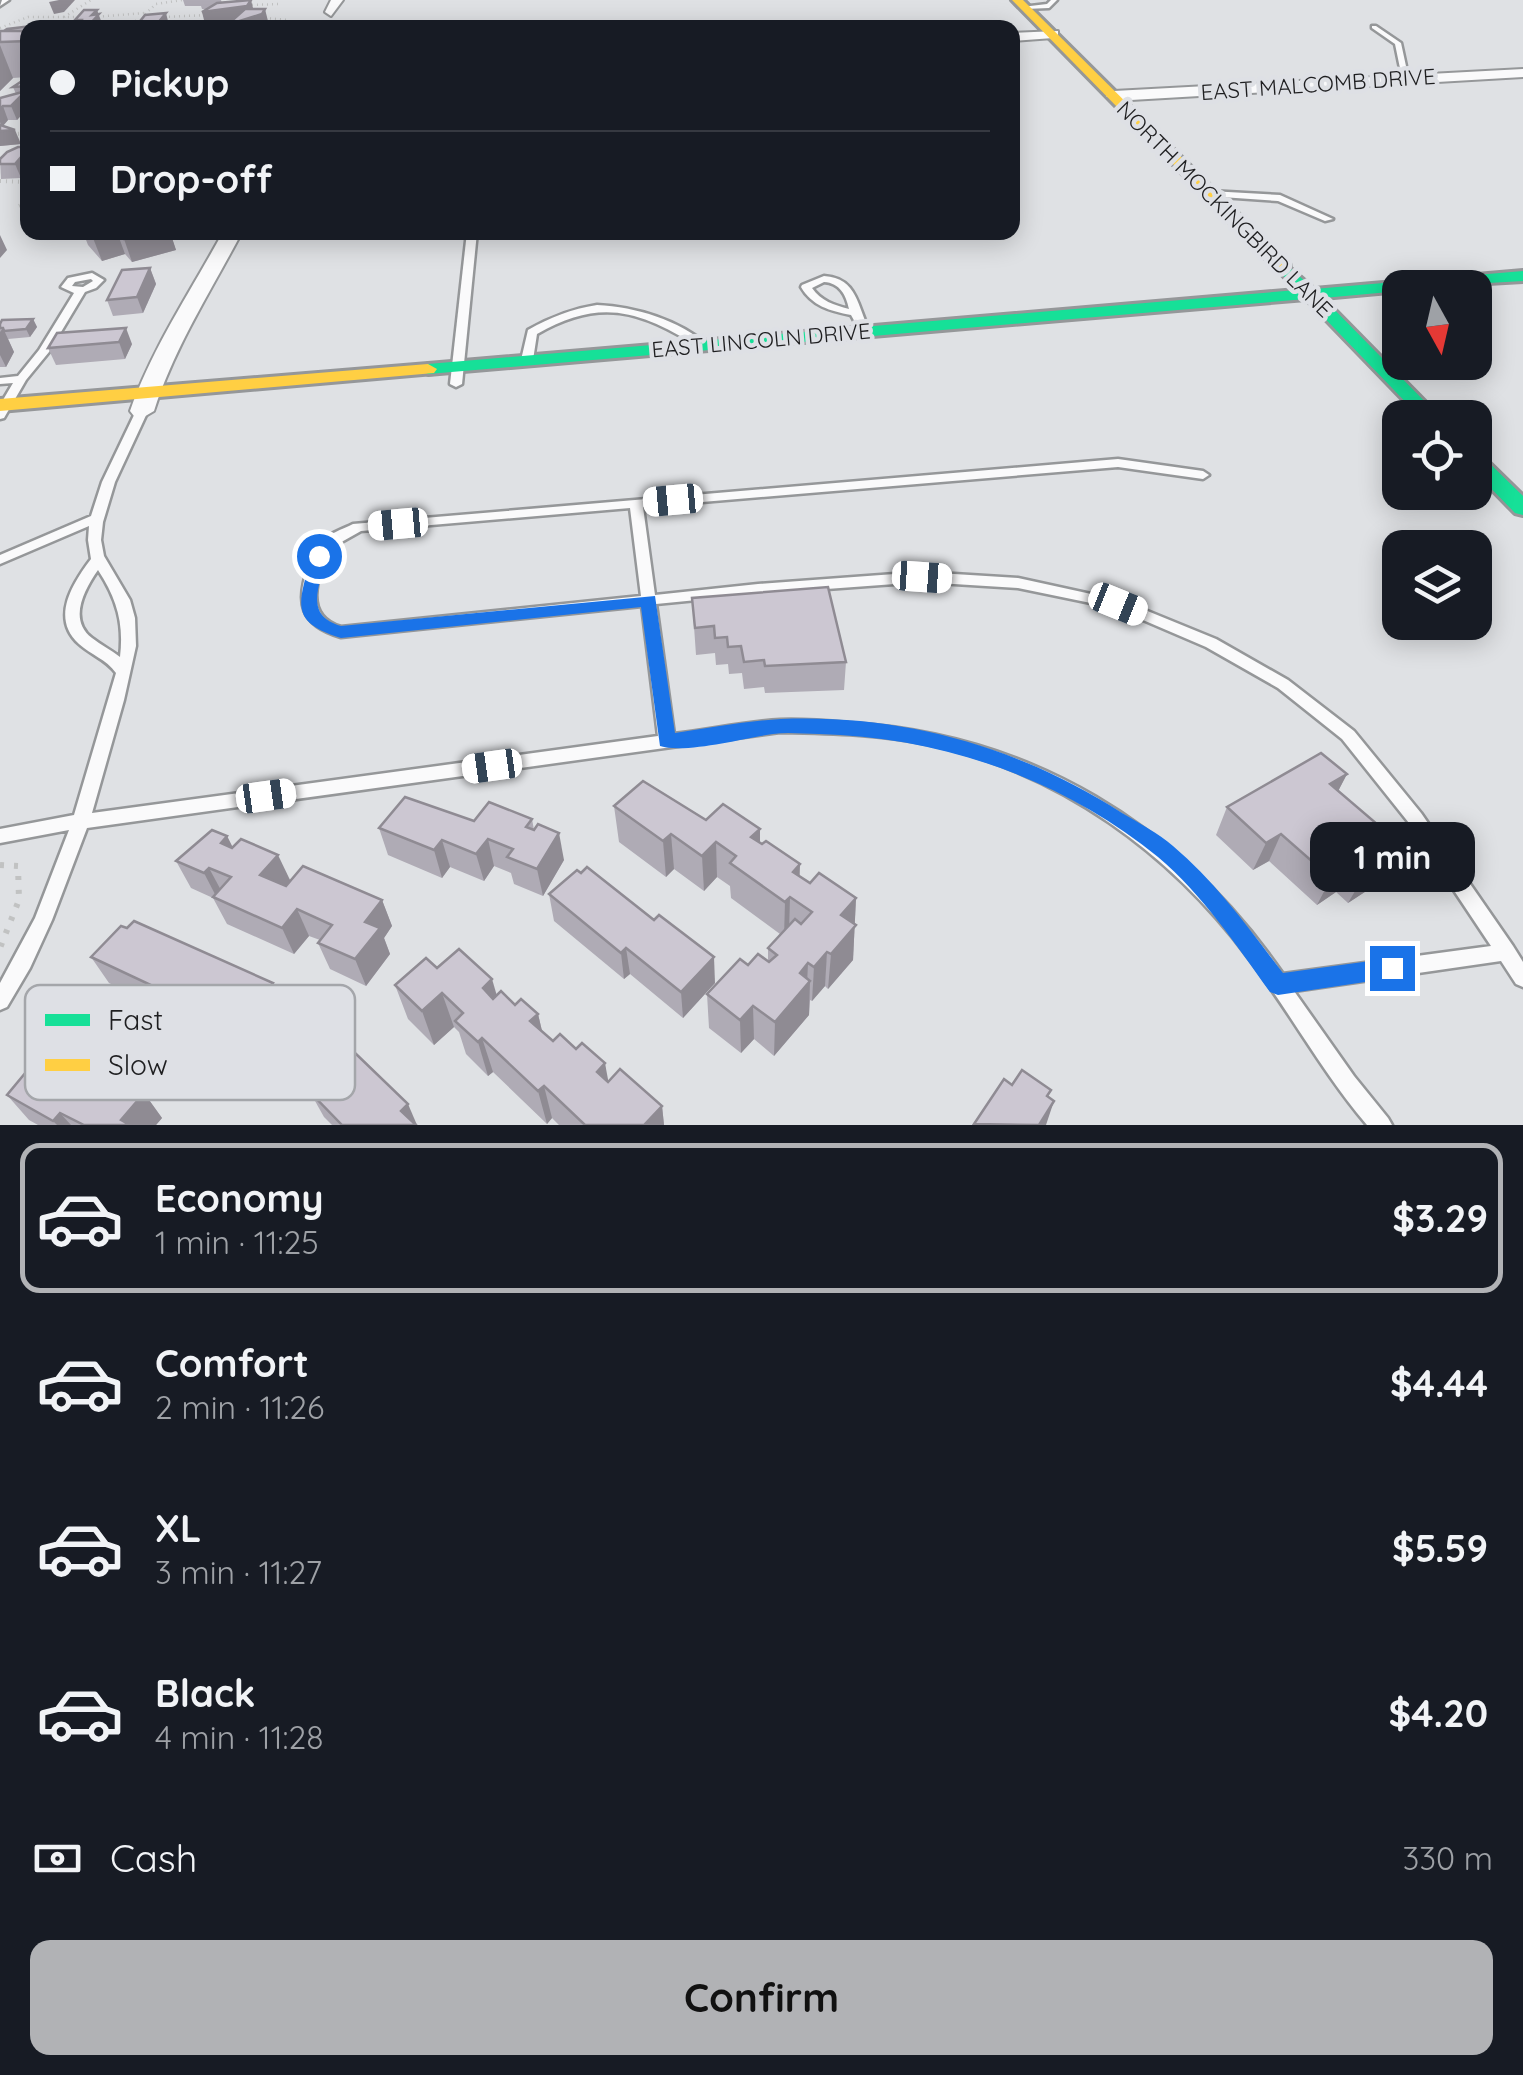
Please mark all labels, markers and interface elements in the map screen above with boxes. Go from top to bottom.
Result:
text: Pickup [110,59,229,107]
street label: EAST MALCOMB DRIVE [1200,62,1436,106]
street label: NORTH MOCKINGBIRD LANE [1111,95,1339,323]
text: Drop-off [110,155,272,203]
north arrow [1382,270,1492,380]
map controls [1382,270,1492,640]
street label: EAST LINCOLN DRIVE [650,316,872,364]
button: locate [1382,400,1492,510]
car [642,482,704,518]
car [367,506,429,542]
button: layers [1382,530,1492,640]
route start [297,534,342,579]
car [891,560,953,594]
car [1085,579,1151,629]
car [460,747,524,785]
car [234,777,298,815]
callout: 1 min [1310,823,1474,893]
text: 1 min [1354,837,1431,877]
route end [1370,946,1415,991]
legend [25,985,355,1100]
text: Fast [108,1002,163,1037]
text: Slow [108,1047,168,1082]
icon: car [35,1173,125,1263]
text: Economy [155,1174,324,1222]
text: $3.29 [1392,1194,1488,1242]
text: 1 min · 11:25 [155,1222,319,1262]
icon: car [35,1338,125,1428]
text: Comfort [155,1339,309,1387]
text: $4.44 [1390,1359,1488,1407]
text: 2 min · 11:26 [155,1387,324,1427]
icon: car [35,1503,125,1593]
text: XL [155,1504,201,1552]
text: $5.59 [1392,1524,1488,1572]
text: 3 min · 11:27 [155,1552,322,1592]
icon: car [35,1668,125,1758]
text: Black [155,1669,255,1717]
text: $4.20 [1389,1689,1488,1737]
text: 4 min · 11:28 [155,1717,324,1757]
icon: cash [30,1831,85,1886]
text: Cash [110,1834,197,1882]
text: 330 m [1403,1838,1493,1878]
button: Confirm [30,1940,1493,2055]

